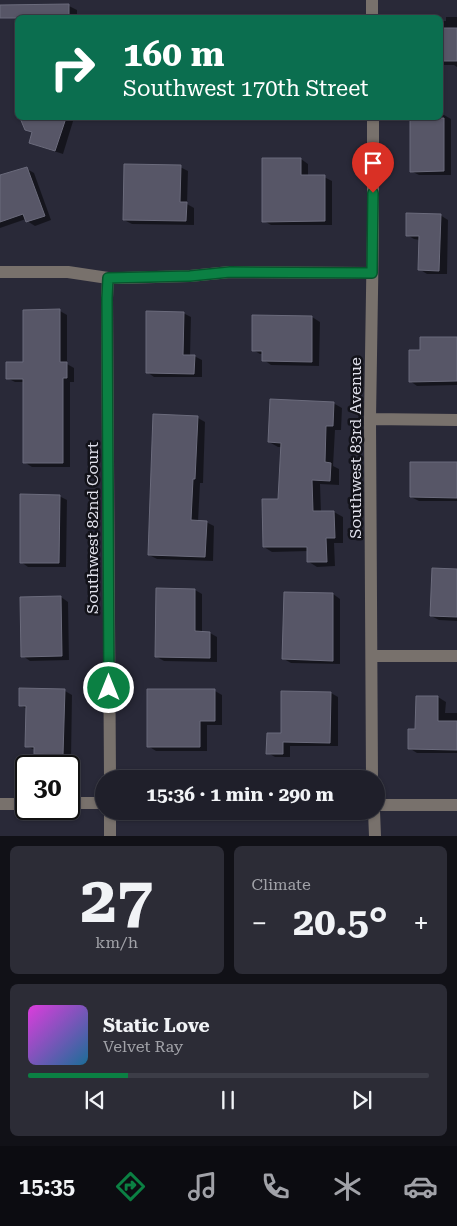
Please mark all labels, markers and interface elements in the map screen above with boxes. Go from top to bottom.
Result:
text: 160 m [123,34,224,75]
icon: right [40,35,105,100]
text: Southwest 170th Street [123,76,369,101]
pin [352,142,394,193]
icon: arrive [359,149,387,177]
street label: Southwest 83rd Avenue [346,357,365,539]
street label: Southwest 82nd Court [83,442,102,614]
position arrow [82,661,134,713]
speed limit sign: 30 [15,755,80,820]
text: 15:36 · 1 min · 290 m [146,783,334,806]
text: 27 [80,862,153,938]
text: Climate [252,875,311,894]
text: 20.5° [293,900,388,944]
text: − [252,907,267,940]
text: + [413,907,429,940]
text: km/h [95,933,138,952]
text: Static Love [103,1014,210,1037]
text: Velvet Ray [103,1037,183,1056]
icon: previous [81,1086,109,1114]
icon: pause [214,1086,242,1114]
icon: next [348,1086,376,1114]
icon: directions [113,1169,148,1204]
icon: music [185,1169,220,1204]
icon: phone [258,1169,293,1204]
icon: climate [330,1169,365,1204]
icon: car [403,1169,438,1204]
text: 15:35 [19,1174,75,1199]

